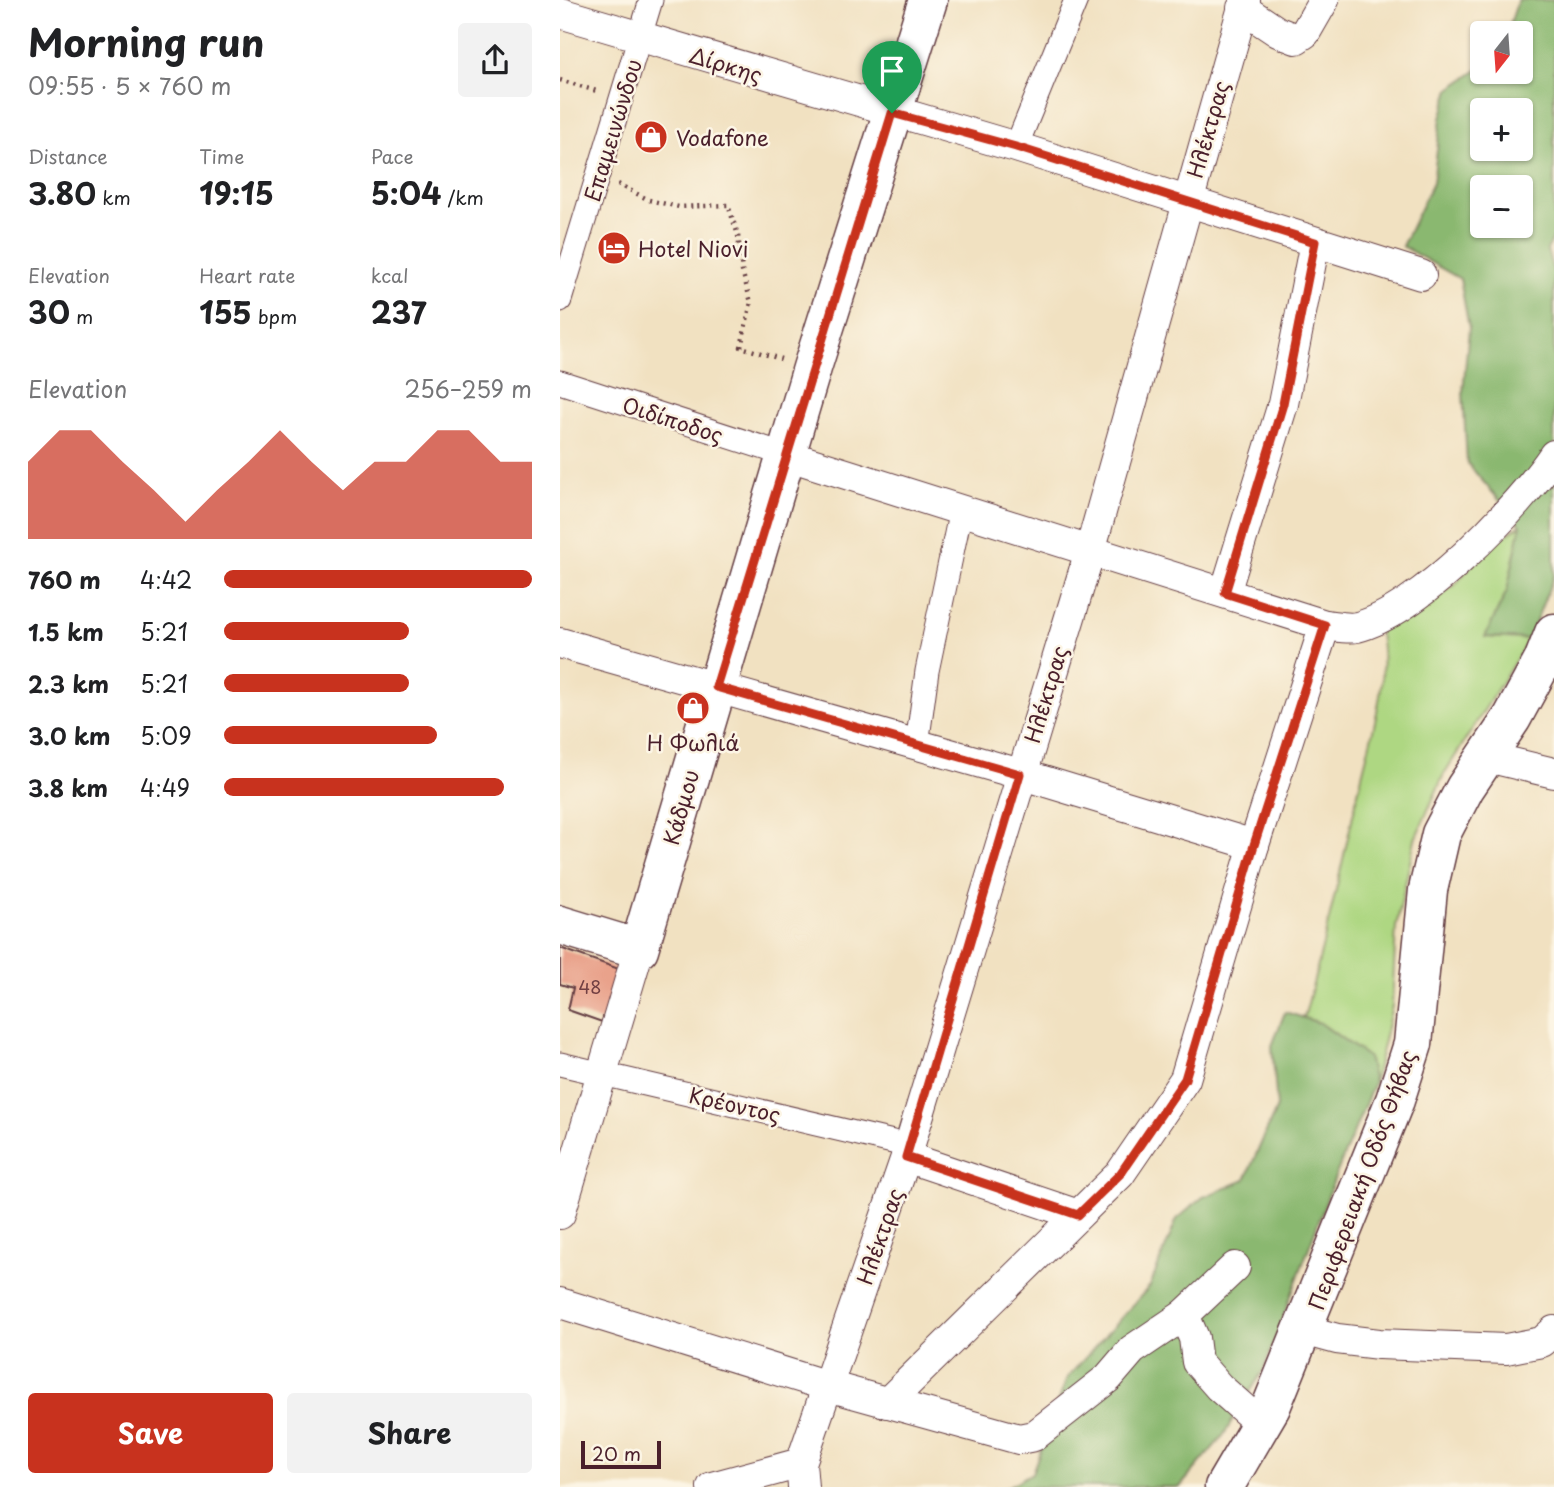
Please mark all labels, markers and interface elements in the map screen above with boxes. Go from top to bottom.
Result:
text: Morning run [28,13,264,70]
north arrow [1470,21,1533,84]
map controls [1470,21,1533,238]
button: share [458,23,532,97]
street label: Δίρκης [686,38,767,90]
pin [862,41,922,113]
icon: arrive [873,52,911,90]
street label: Επαμεινώνδου [575,55,649,205]
text: 09:55 · 5 × 760 m [28,68,232,103]
street label: Ηλέκτρας [1178,76,1236,181]
button: + [1470,98,1533,161]
shop icon: Vodafone [632,118,670,156]
place label: Vodafone [676,121,769,153]
text: Distance [28,142,108,170]
text: Time [199,142,244,170]
text: Pace [371,142,414,170]
text: 3.80 [28,170,96,215]
text: 19:15 [199,170,274,215]
text: 5:04 [371,170,441,215]
button: − [1470,175,1533,238]
text: km [96,183,131,211]
text: /km [441,183,484,211]
hotel icon: Hotel Niovi [595,229,633,267]
place label: Hotel Niovi [638,232,748,264]
text: Elevation [28,261,110,289]
text: Heart rate [199,261,295,289]
text: kcal [371,261,409,289]
text: 30 [28,289,70,334]
text: 155 [199,289,252,334]
text: 237 [371,289,427,334]
text: m [70,302,93,330]
text: bpm [252,302,297,330]
text: Elevation [28,371,127,406]
text: 256–259 m [404,371,532,406]
street label: Οιδίποδος [619,388,727,450]
text: 760 m [28,562,101,597]
text: 4:42 [140,562,192,597]
text: 1.5 km [28,614,104,649]
text: 5:21 [140,614,188,649]
street label: Ηλέκτρας [1015,641,1075,746]
text: 2.3 km [28,666,109,701]
text: 5:21 [140,666,188,701]
shop icon: Η Φωλιά [674,689,712,727]
text: 3.0 km [28,718,110,753]
text: 5:09 [140,718,192,753]
place label: Η Φωλιά [647,726,739,758]
street label: Κάδμου [654,766,706,848]
text: 3.8 km [28,770,108,805]
text: 4:49 [140,770,190,805]
house number: 48 [578,973,602,1000]
street label: Περιφερειακή Οδός Θήβας [1299,1045,1423,1315]
street label: Κρέοντος [686,1078,784,1130]
street label: Ηλέκτρας [848,1183,910,1288]
button: Save [28,1393,273,1473]
button: Share [287,1393,532,1473]
scale bar [581,1438,662,1470]
text: 20 m [592,1439,641,1467]

